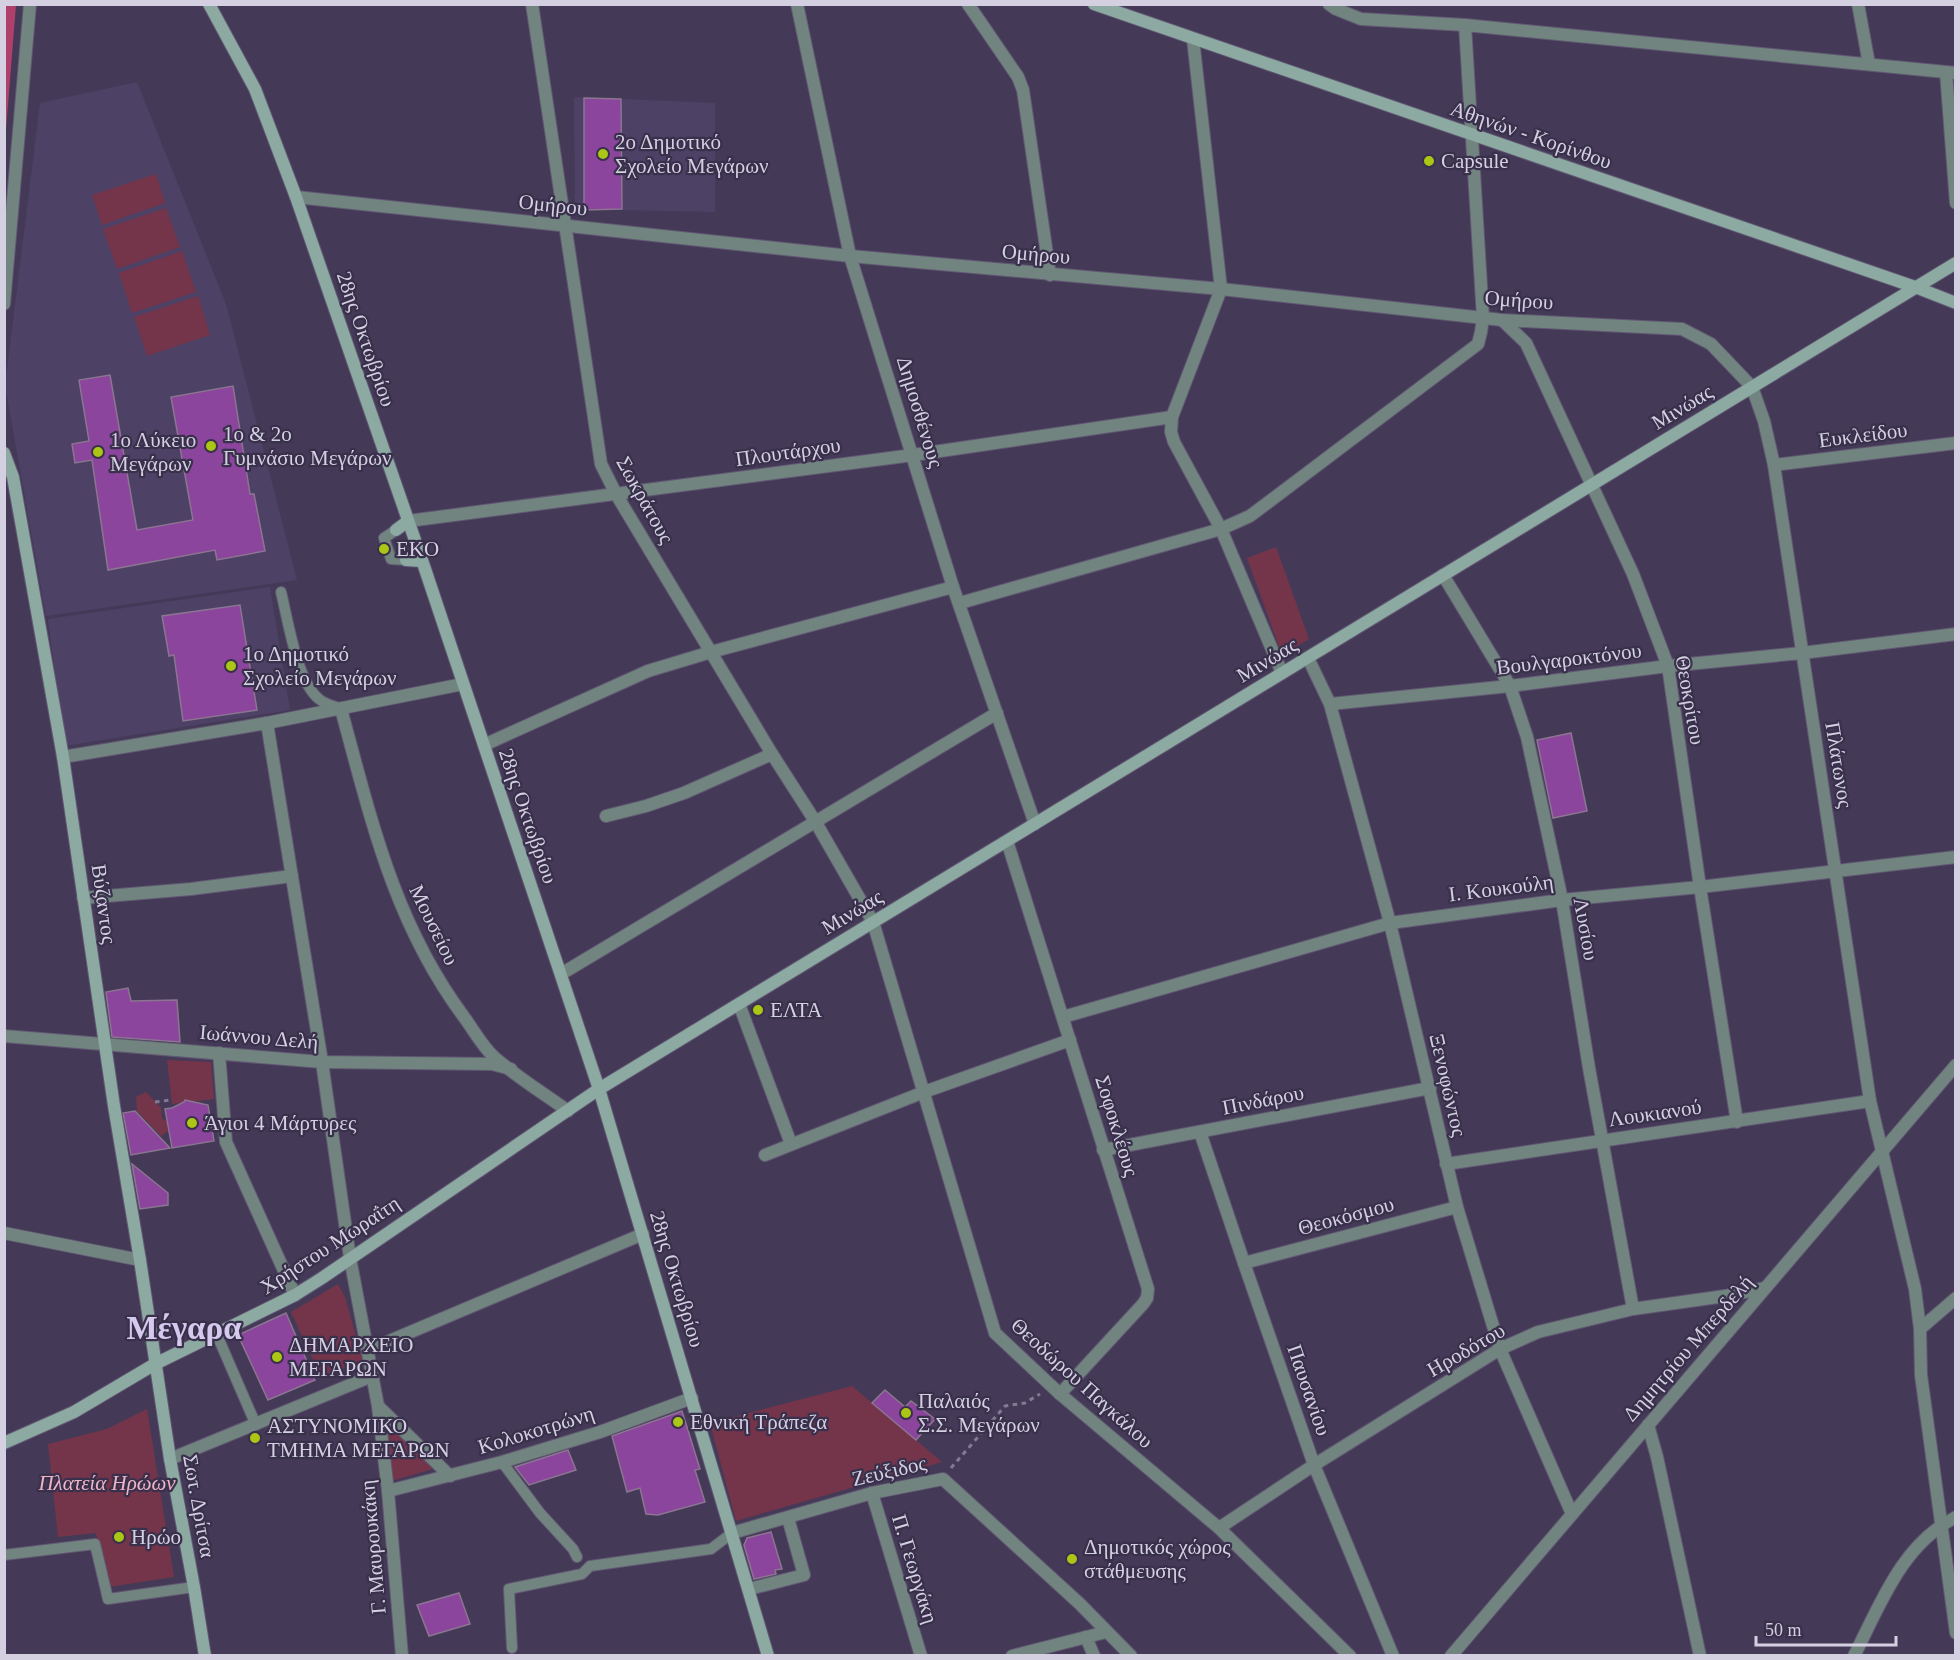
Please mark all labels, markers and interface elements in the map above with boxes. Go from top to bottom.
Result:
street label: Αθηνών - Κορίνθου [1447,96,1615,174]
place label: 2ο Δημοτικό Σχολείο Μεγάρων [615,130,769,178]
marker: 2ο Δημοτικό Σχολείο Μεγάρων [596,147,610,161]
place label: Capsule [1441,149,1509,173]
marker: Capsule [1422,154,1436,168]
street label: Ομήρου [518,189,588,221]
street label: Ομήρου [1001,239,1071,269]
street label: 28ης Οκτωβρίου [332,268,400,410]
street label: Ομήρου [1484,286,1554,314]
street label: Δημοσθένους [892,353,949,471]
street label: Μινώας [1647,379,1717,435]
street label: Ευκλείδου [1817,418,1909,452]
place label: 1ο & 2ο Γυμνάσιο Μεγάρων [223,422,392,470]
place label: 1ο Λύκειο Μεγάρων [110,428,196,476]
street label: Πλουτάρχου [734,433,842,471]
marker: 1ο & 2ο Γυμνάσιο Μεγάρων [204,439,218,453]
marker: 1ο Λύκειο Μεγάρων [91,445,105,459]
street label: Σωκράτους [611,452,679,548]
place label: EKO [396,537,439,561]
marker: EKO [377,542,391,556]
street label: Μινώας [1232,632,1302,688]
street label: Βουλγαροκτόνου [1495,638,1643,680]
place label: 1ο Δημοτικό Σχολείο Μεγάρων [243,642,397,690]
street label: Θεοκρίτου [1670,653,1710,747]
marker: 1ο Δημοτικό Σχολείο Μεγάρων [224,659,238,673]
street label: Πλάτωνος [1820,720,1858,810]
street label: 28ης Οκτωβρίου [494,745,562,887]
street label: Βύζαντος [87,863,122,946]
street label: Ι. Κουκούλη [1447,870,1555,906]
street label: Μουσείου [404,881,464,969]
street label: Μινώας [817,884,887,940]
street label: Λυσίου [1569,896,1603,962]
place label: ΕΛΤΑ [770,998,823,1022]
marker: ΕΛΤΑ [751,1003,765,1017]
street label: Ιωάννου Δελή [199,1020,319,1054]
street label: Ξενοφώντος [1424,1031,1472,1140]
street label: Σοφοκλέους [1090,1073,1144,1180]
street label: Πινδάρου [1220,1080,1306,1120]
street label: Λουκιανού [1607,1095,1703,1131]
place label: Άγιοι 4 Μάρτυρες [204,1111,357,1135]
marker: Άγιοι 4 Μάρτυρες [185,1116,199,1130]
street label: Χρήστου Μωραΐτη [256,1191,404,1299]
street label: Θεοκόσμου [1295,1192,1397,1240]
street label: 28ης Οκτωβρίου [645,1208,709,1350]
street label: Δημητρίου Μπερδελή [1618,1270,1758,1426]
district label: Μέγαρα [126,1310,242,1346]
street label: Θεοδώρου Παγκάλου [1006,1313,1158,1453]
street label: Ηροδότου [1423,1318,1509,1382]
place label: ΔΗΜΑΡΧΕΙΟ ΜΕΓΑΡΩΝ [289,1333,413,1381]
street label: Παυσανίου [1282,1341,1336,1439]
marker: ΔΗΜΑΡΧΕΙΟ ΜΕΓΑΡΩΝ [270,1350,284,1364]
place label: Παλαιός Σ.Σ. Μεγάρων [918,1389,1040,1437]
street label: Κολοκοτρώνη [475,1401,597,1459]
marker: Παλαιός Σ.Σ. Μεγάρων [899,1406,913,1420]
place label: Εθνική Τράπεζα [690,1410,827,1434]
place label: ΑΣΤΥΝΟΜΙΚΟ ΤΜΗΜΑ ΜΕΓΑΡΩΝ [267,1414,450,1462]
marker: Εθνική Τράπεζα [671,1415,685,1429]
marker: ΑΣΤΥΝΟΜΙΚΟ ΤΜΗΜΑ ΜΕΓΑΡΩΝ [248,1431,262,1445]
street label: Ζεύξιδος [849,1451,929,1491]
street label: Σωτ. Δρίτσα [178,1453,220,1559]
park label: Πλατεία Ηρώων [37,1471,176,1495]
street label: Γ. Μαυρουκάκη [355,1479,391,1615]
street label: Π. Γεωργάκη [887,1512,943,1626]
place label: Ηρώο [131,1525,181,1549]
marker: Ηρώο [112,1530,126,1544]
place label: Δημοτικός χώρος στάθμευσης [1084,1535,1231,1583]
marker: Δημοτικός χώρος στάθμευσης [1065,1552,1079,1566]
scale bar [1756,1609,1896,1647]
text: 50 m [1765,1620,1802,1640]

